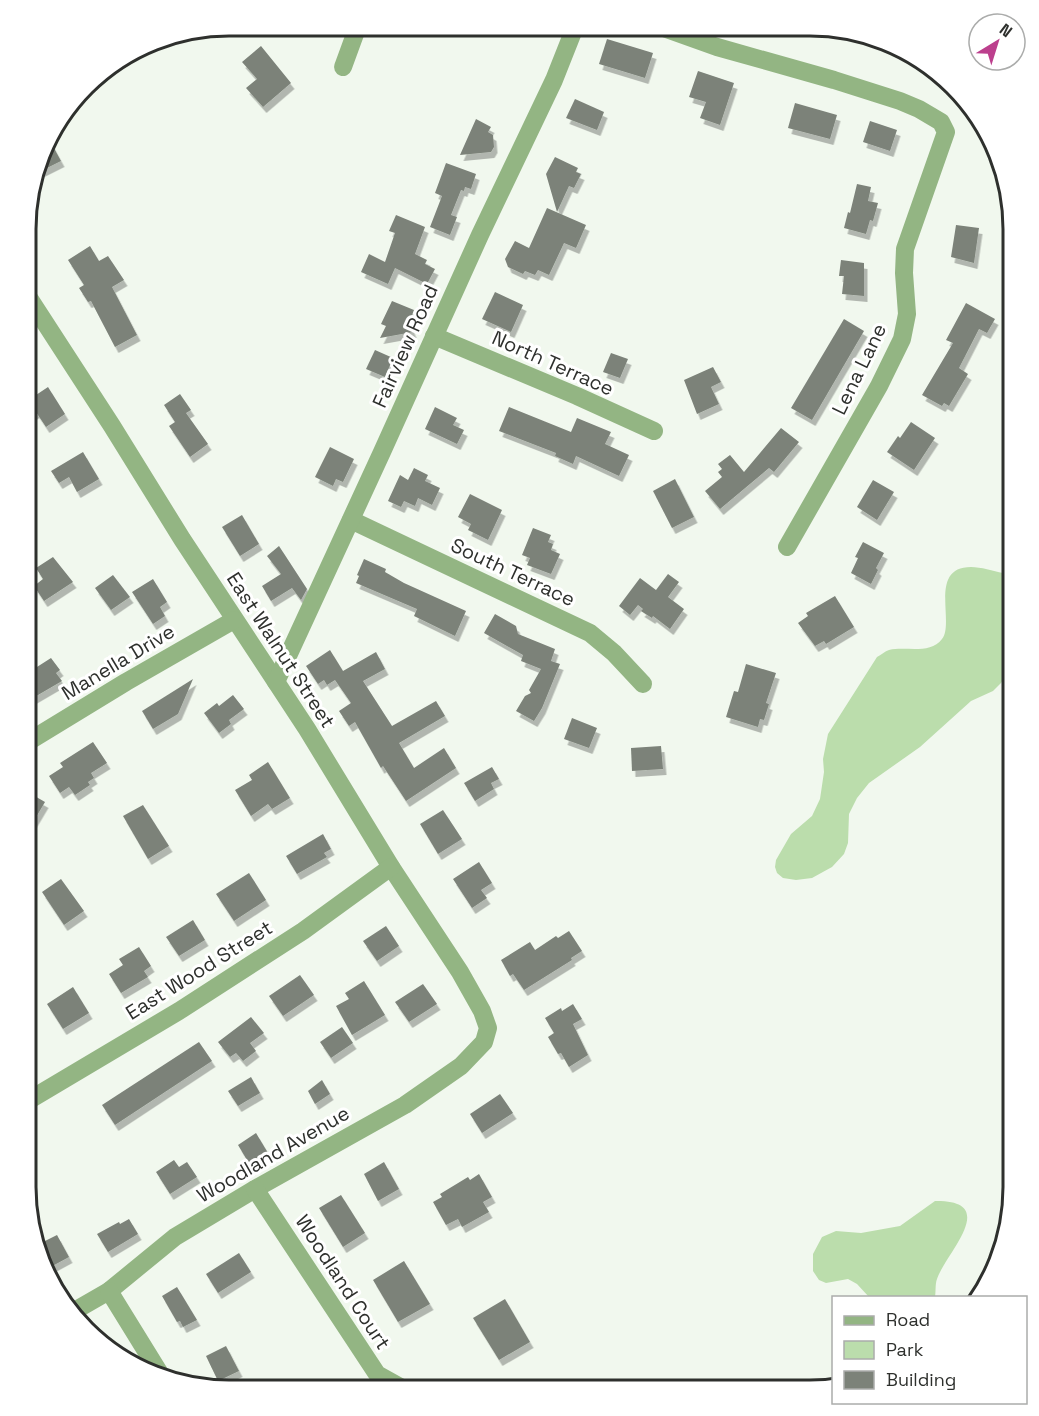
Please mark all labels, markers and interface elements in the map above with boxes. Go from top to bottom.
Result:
north arrow [967,12,1027,72]
text: N [995,19,1017,42]
street label: Fairview Road [366,280,444,412]
street label: Lena Lane [826,319,892,419]
street label: North Terrace [488,325,618,401]
street label: South Terrace [447,532,579,612]
street label: East Walnut Street [221,567,341,733]
street label: Manella Drive [57,618,179,706]
street label: East Wood Street [121,914,277,1026]
street label: Woodland Avenue [192,1100,354,1208]
street label: Woodland Court [290,1210,396,1354]
legend [832,1296,1027,1404]
text: Road [886,1308,930,1331]
text: Park [886,1338,924,1361]
text: Building [886,1368,956,1391]

